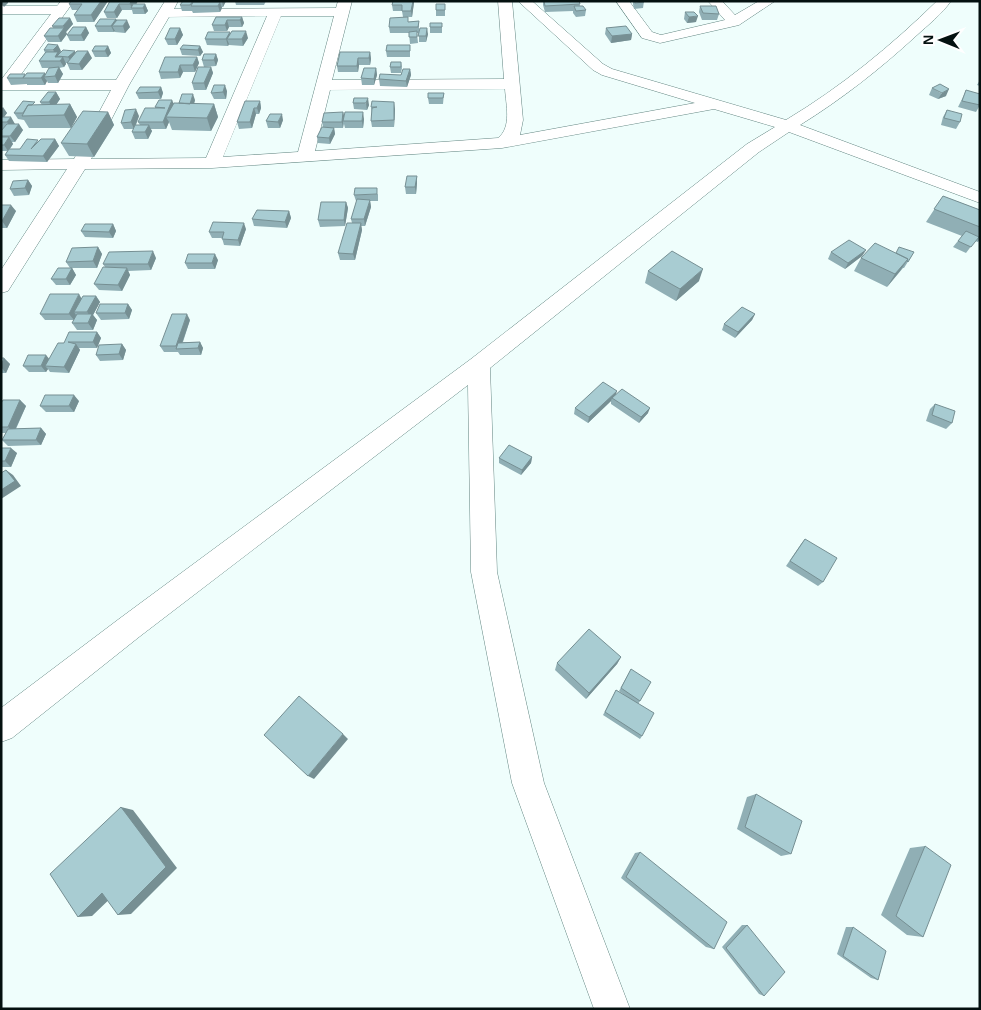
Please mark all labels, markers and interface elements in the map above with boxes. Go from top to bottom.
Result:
north arrow [916,15,966,65]
text: N [920,35,936,45]

